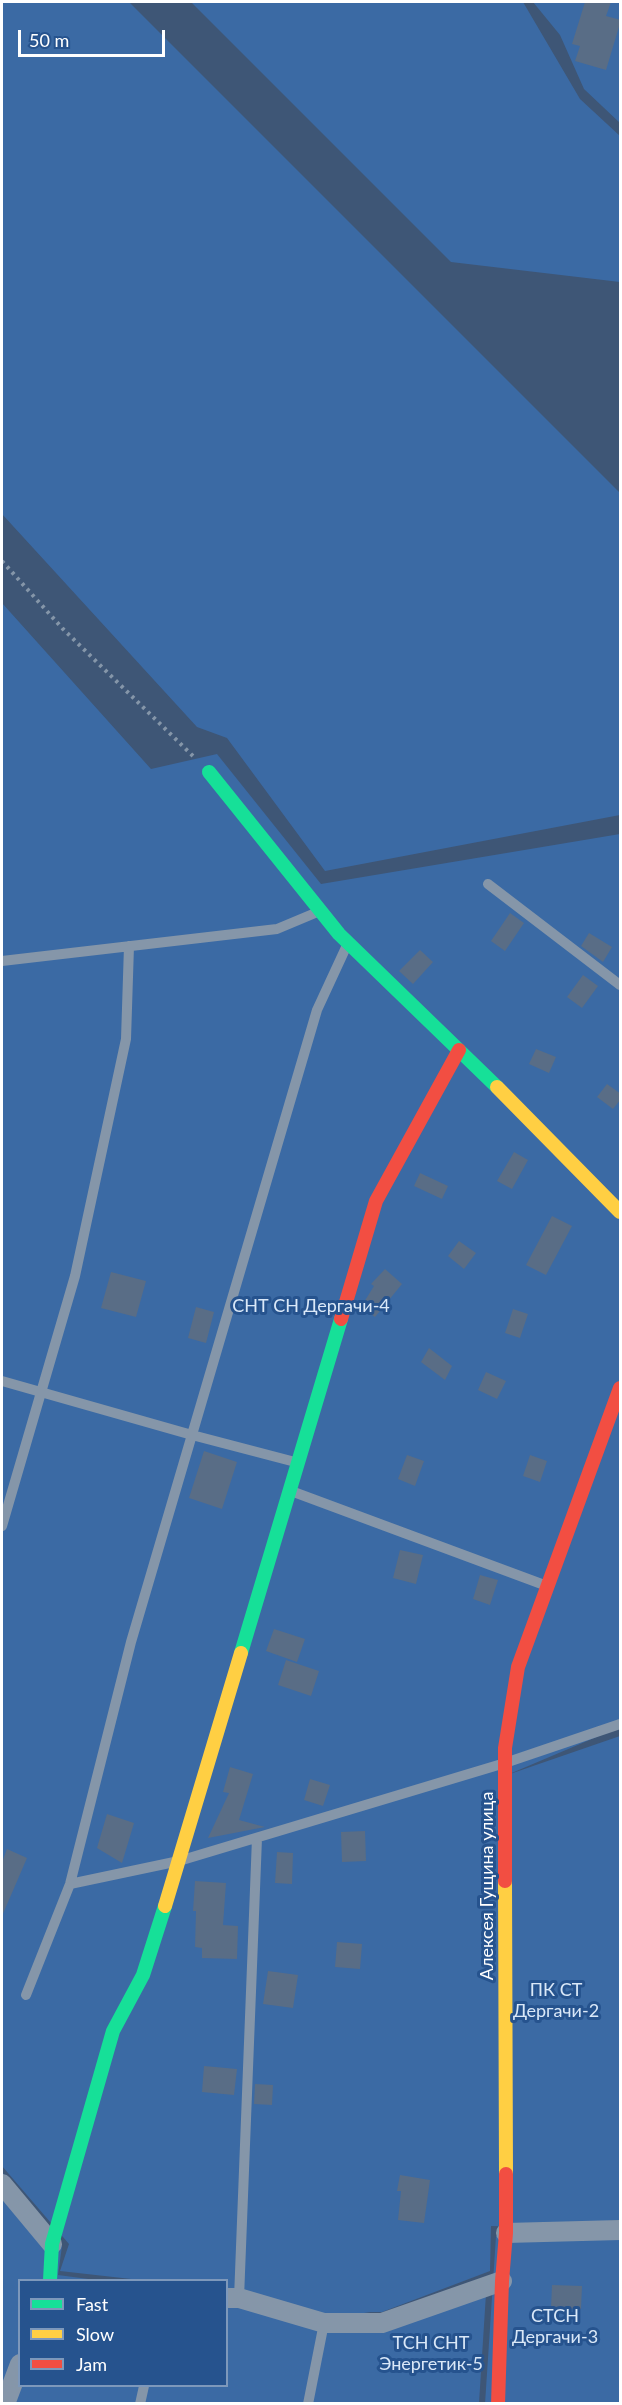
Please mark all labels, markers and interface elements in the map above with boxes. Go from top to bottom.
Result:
scale bar [21,18,168,56]
text: 50 m [29,29,69,51]
park label: СНТ СН Дергачи-4 [232,1295,390,1317]
street label: Алексея Гущина улица [476,1792,498,1980]
park label: ПК СТ Дергачи-2 [513,1979,599,2022]
legend [18,2279,228,2387]
text: Fast [76,2293,108,2315]
park label: СТСН Дергачи-3 [512,2305,598,2348]
text: Slow [76,2323,114,2345]
park label: ТСН СНТ Энергетик-5 [379,2332,483,2374]
text: Jam [76,2353,107,2375]

